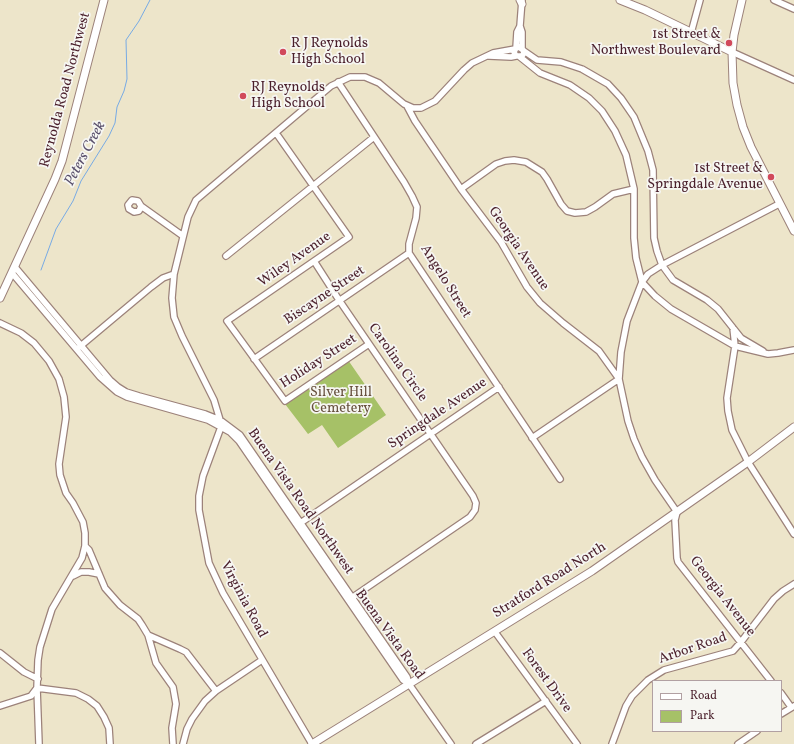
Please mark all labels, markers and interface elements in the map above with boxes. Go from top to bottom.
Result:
street label: Reynolda Road Northwest [37,11,95,169]
place label: 1st Street & Northwest Boulevard [591,27,721,60]
place label: R J Reynolds High School [291,36,368,68]
marker: 1st Street & Northwest Boulevard [724,38,734,48]
marker: R J Reynolds High School [278,47,288,57]
place label: RJ Reynolds High School [251,80,325,112]
marker: RJ Reynolds High School [238,91,248,101]
water label: Peters Creek [62,119,110,189]
place label: 1st Street & Springdale Avenue [647,161,763,194]
marker: 1st Street & Springdale Avenue [766,172,776,182]
street label: Georgia Avenue [484,204,552,294]
street label: Wiley Avenue [255,229,335,291]
street label: Angelo Street [416,242,474,322]
street label: Biscayne Street [281,263,369,329]
street label: Carolina Circle [364,321,430,405]
street label: Holiday Street [278,331,360,393]
street label: Springdale Avenue [385,375,491,453]
park label: Silver Hill Cemetery [310,385,372,418]
street label: Buena Vista Road Northwest [243,426,357,578]
street label: Stratford Road North [490,539,610,623]
street label: Georgia Avenue [685,554,759,640]
street label: Virginia Road [216,559,270,641]
street label: Buena Vista Road [351,587,427,683]
street label: Arbor Road [657,629,729,669]
street label: Forest Drive [517,646,575,716]
legend [652,680,782,732]
text: Road [690,688,717,704]
text: Park [690,708,715,724]

